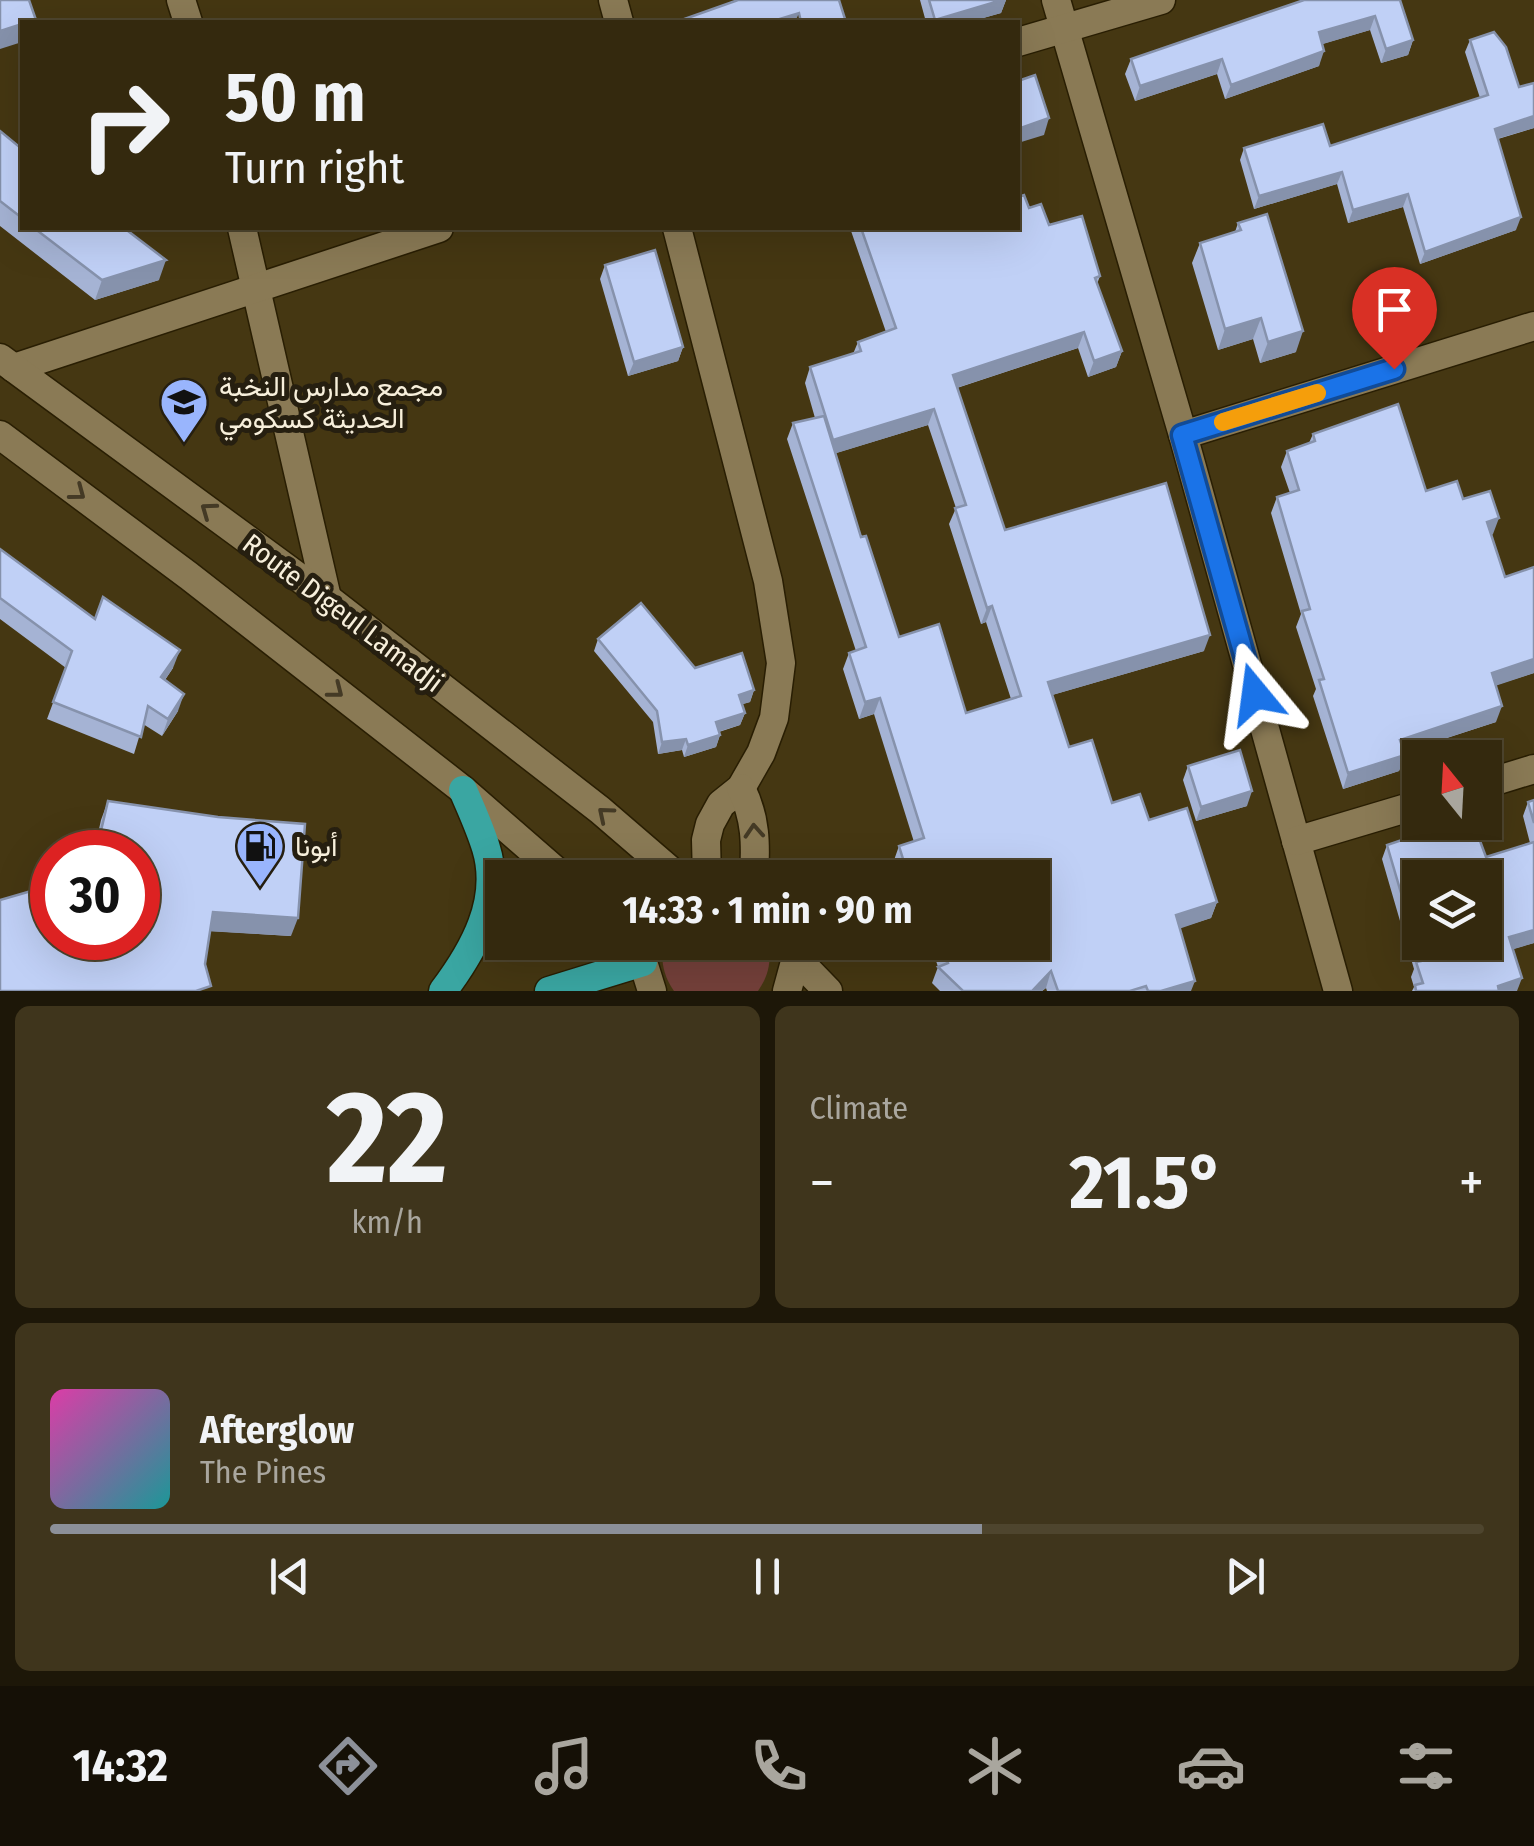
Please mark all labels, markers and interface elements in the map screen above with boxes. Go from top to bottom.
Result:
text: 50 m [225,56,366,140]
icon: right [60,60,190,190]
text: Turn right [225,141,404,195]
pin [1352,267,1437,370]
icon: arrive [1367,282,1422,337]
place label: مجمع مدارس النخبة الحديثة كسكومي [219,370,443,441]
school or university icon: مجمع مدارس النخبة الحديثة كسكومي [158,376,210,444]
one-way arrow [67,482,85,499]
one-way arrow [200,504,219,523]
street label: Route Digeul Lamadji [236,527,450,699]
position arrow [1203,642,1307,746]
one-way arrow [325,679,343,697]
north arrow [1402,740,1502,840]
map controls [1402,740,1502,960]
one-way arrow [598,808,616,826]
fuel station icon: أبونا [234,820,286,888]
one-way arrow [744,823,765,839]
speed limit sign: 30 [30,830,160,960]
place label: أبونا [295,830,338,864]
button: layers [1402,860,1502,960]
text: 14:33 · 1 min · 90 m [623,887,912,933]
text: 22 [327,1060,447,1216]
text: Climate [810,1089,908,1127]
text: 21.5° [1070,1138,1224,1228]
text: − [810,1150,834,1216]
text: + [1459,1150,1484,1216]
text: km/h [352,1203,423,1241]
text: Afterglow [200,1407,354,1453]
text: The Pines [200,1453,326,1491]
icon: previous [262,1549,317,1604]
icon: pause [740,1549,795,1604]
icon: next [1218,1549,1273,1604]
icon: directions [313,1731,383,1801]
icon: music [529,1731,599,1801]
icon: phone [744,1731,814,1801]
icon: climate [960,1731,1030,1801]
icon: car [1176,1731,1246,1801]
icon: filters [1391,1731,1461,1801]
text: 14:32 [73,1739,168,1793]

